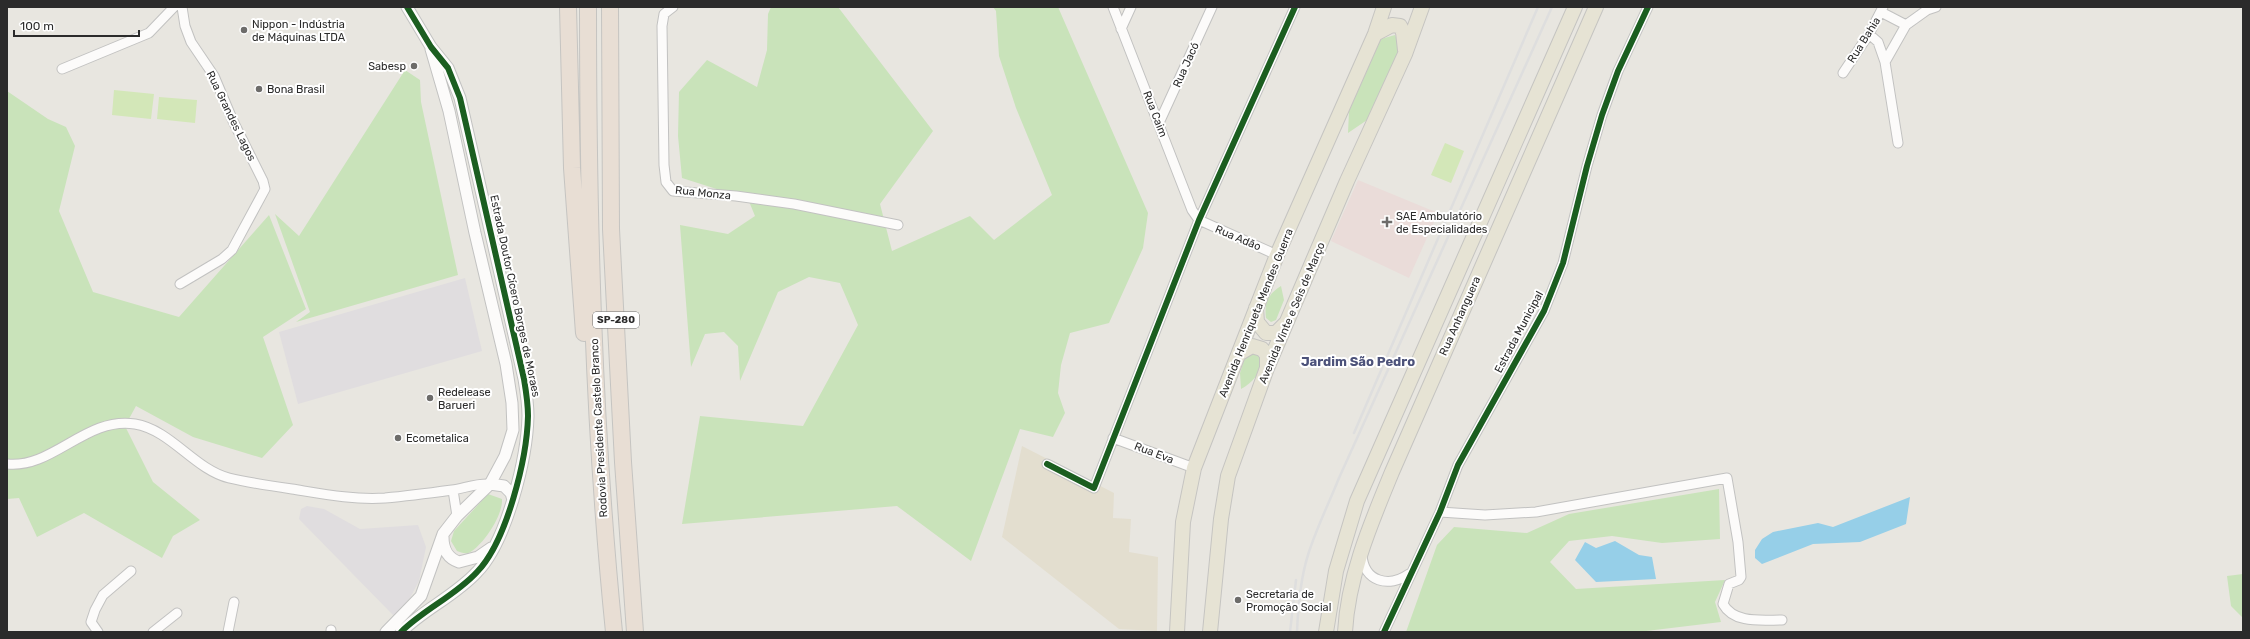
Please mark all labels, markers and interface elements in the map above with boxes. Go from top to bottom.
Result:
scale bar [14,12,139,38]
street label: Rua Bahia [1845,15,1883,65]
place label: Nippon - Indústria de Máquinas LTDA [252,18,346,44]
text: 100 m [20,19,54,33]
marker: Nippon - Indústria de Máquinas LTDA [239,25,249,35]
street label: Rua Jacó [1170,40,1202,90]
place label: Sabesp [368,60,406,73]
marker: Sabesp [409,61,419,71]
street label: Rua Grandes Lagos [204,69,259,164]
place label: Bona Brasil [267,83,325,96]
marker: Bona Brasil [254,84,264,94]
street label: Rua Caim [1140,89,1170,139]
street label: Rua Monza [674,184,732,202]
street label: Estrada Doutor Cícero Borges de Moraes [487,194,543,399]
place label: SAE Ambulatório de Especialidades [1396,210,1488,236]
marker: SAE Ambulatório de Especialidades [1381,216,1393,228]
street label: Rua Adão [1213,223,1263,253]
street label: Avenida Henriqueta Mendes Guerra [1216,227,1296,399]
street label: Avenida Vinte e Seis de Março [1256,240,1328,386]
street label: Rua Anhanguera [1437,274,1483,358]
street label: Estrada Municipal [1492,289,1546,375]
road number: SP-280 [593,312,639,328]
street label: Rodovia Presidente Castelo Branco [588,338,610,518]
district label: Jardim São Pedro [1301,354,1415,369]
place label: Redelease Barueri [438,386,491,412]
marker: Redelease Barueri [425,393,435,403]
place label: Ecometalica [406,432,469,445]
marker: Ecometalica [393,433,403,443]
street label: Rua Eva [1133,440,1175,466]
place label: Secretaria de Promoção Social [1246,588,1331,614]
marker: Secretaria de Promoção Social [1233,595,1243,605]

